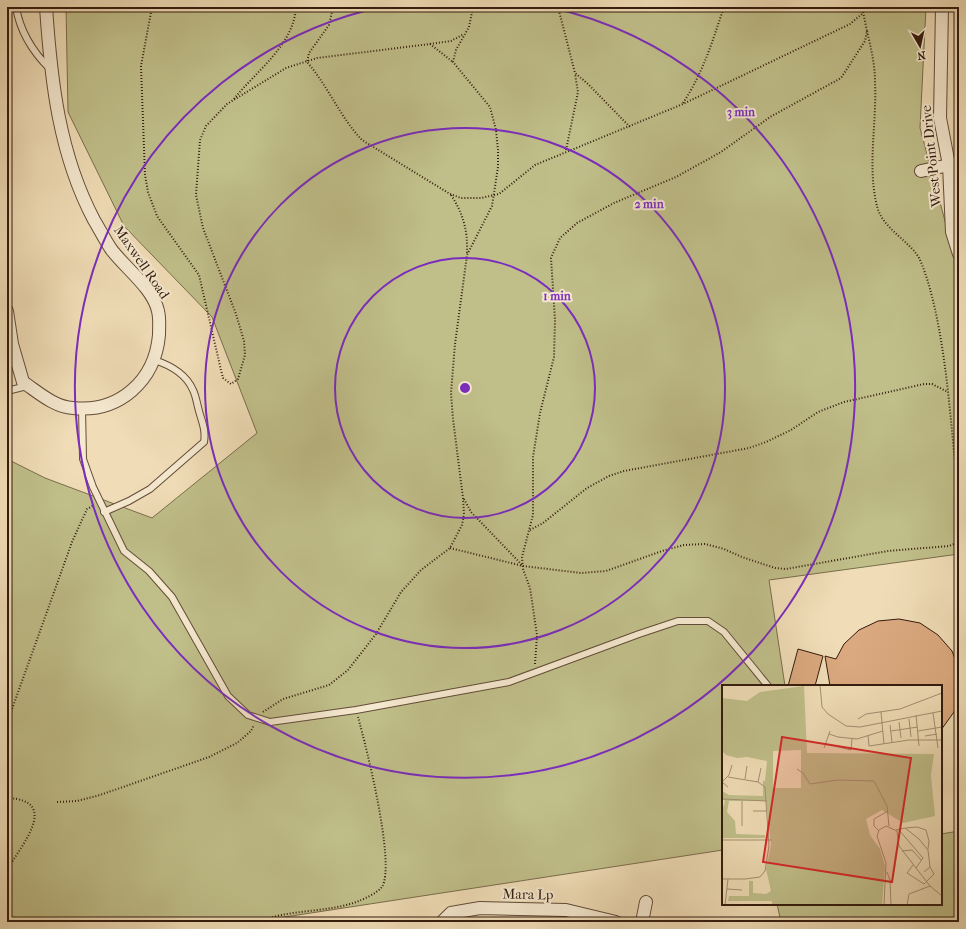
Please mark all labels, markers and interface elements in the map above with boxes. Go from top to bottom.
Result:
north arrow [900,26,940,66]
text: N [916,48,927,63]
street label: West Point Drive [918,104,945,209]
text: 3 min [727,105,756,120]
text: 2 min [634,197,665,211]
street label: Maxwell Road [110,222,173,302]
text: 1 min [543,289,572,303]
centre of rings [458,381,472,395]
inset map [722,685,942,905]
street label: Mara Lp [502,886,554,903]

